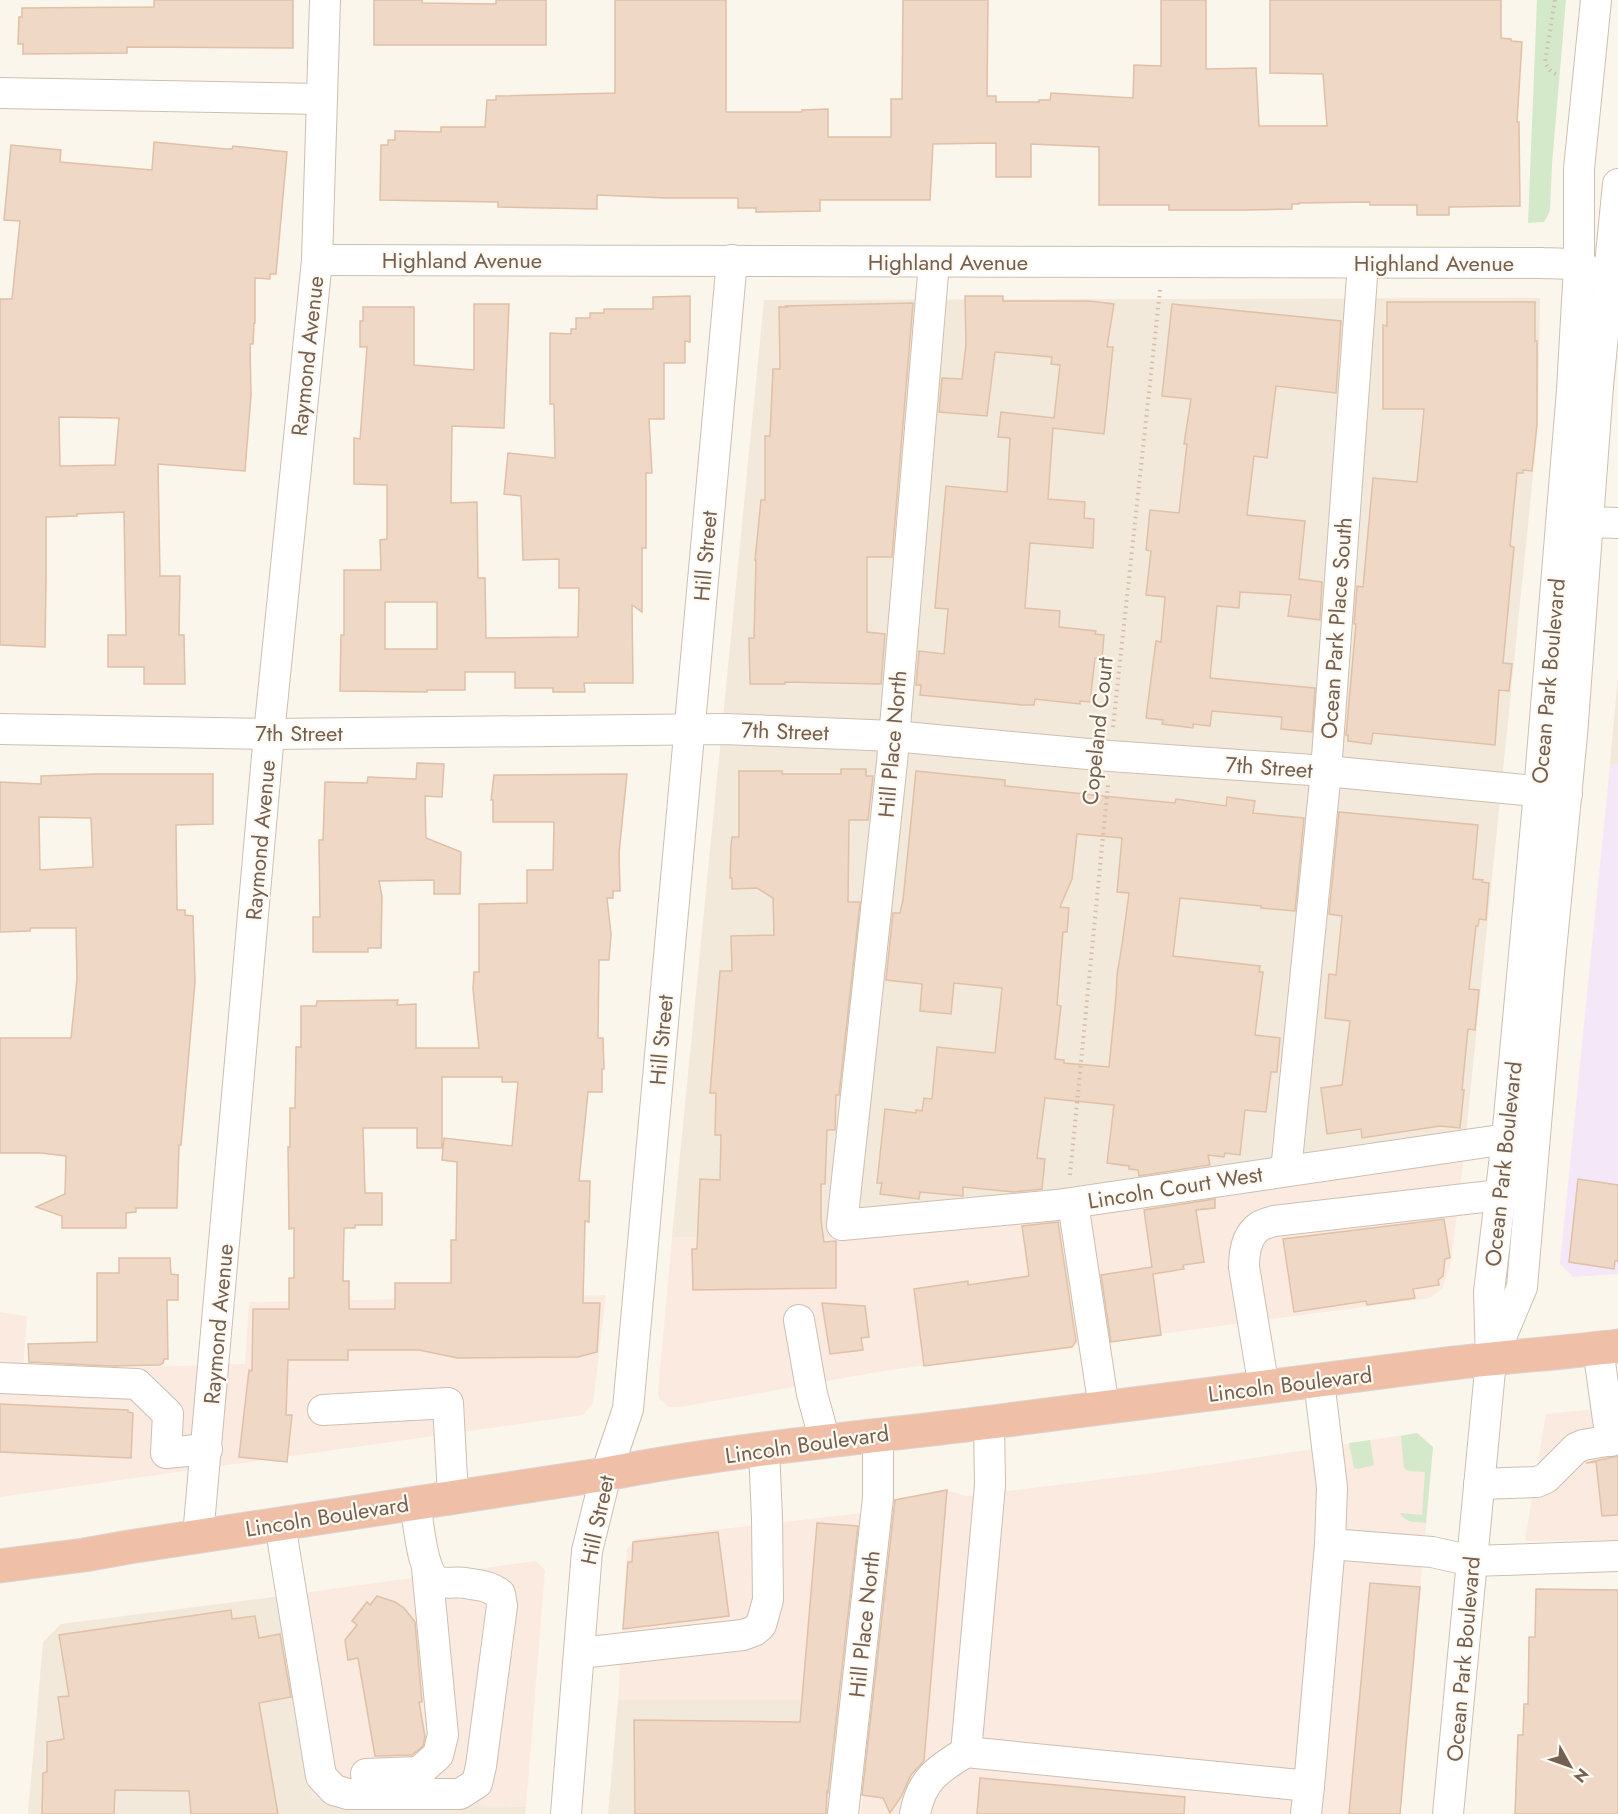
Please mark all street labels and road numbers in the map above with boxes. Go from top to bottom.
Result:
street label: Highland Avenue [382,244,542,276]
street label: Highland Avenue [868,246,1028,278]
street label: Highland Avenue [1354,247,1514,279]
street label: Raymond Avenue [283,274,331,438]
street label: Hill Street [685,509,725,603]
street label: Ocean Park Place South [1312,516,1360,740]
street label: Ocean Park Boulevard [1523,577,1573,785]
street label: Copeland Court [1073,655,1121,807]
street label: Hill Place North [870,669,914,819]
street label: 7th Street [741,713,830,749]
street label: 7th Street [255,717,343,749]
street label: 7th Street [1224,748,1314,786]
street label: Raymond Avenue [237,758,283,922]
street label: Hill Street [641,993,681,1087]
street label: Ocean Park Boulevard [1476,1060,1530,1268]
street label: Lincoln Court West [1085,1157,1265,1217]
street label: Raymond Avenue [195,1242,241,1406]
street label: Lincoln Boulevard [1206,1358,1374,1410]
street label: Lincoln Boulevard [723,1417,891,1471]
street label: Hill Street [572,1472,622,1568]
street label: Lincoln Boulevard [243,1487,411,1545]
street label: Hill Place North [840,1549,888,1699]
street label: Ocean Park Boulevard [1438,1555,1488,1763]

